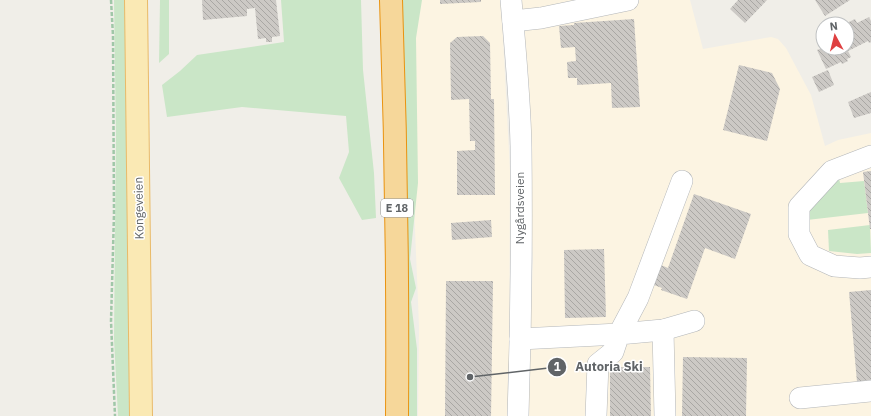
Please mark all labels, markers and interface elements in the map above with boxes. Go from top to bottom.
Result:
north arrow [815,16,855,56]
text: N [829,19,839,34]
street label: Nygårdsveien [512,172,527,244]
street label: Kongeveien [130,177,147,239]
road number: E 18 [381,199,413,217]
callout: Autoria Ski [547,354,651,379]
text: Autoria Ski [575,358,643,375]
text: 1 [553,359,561,374]

